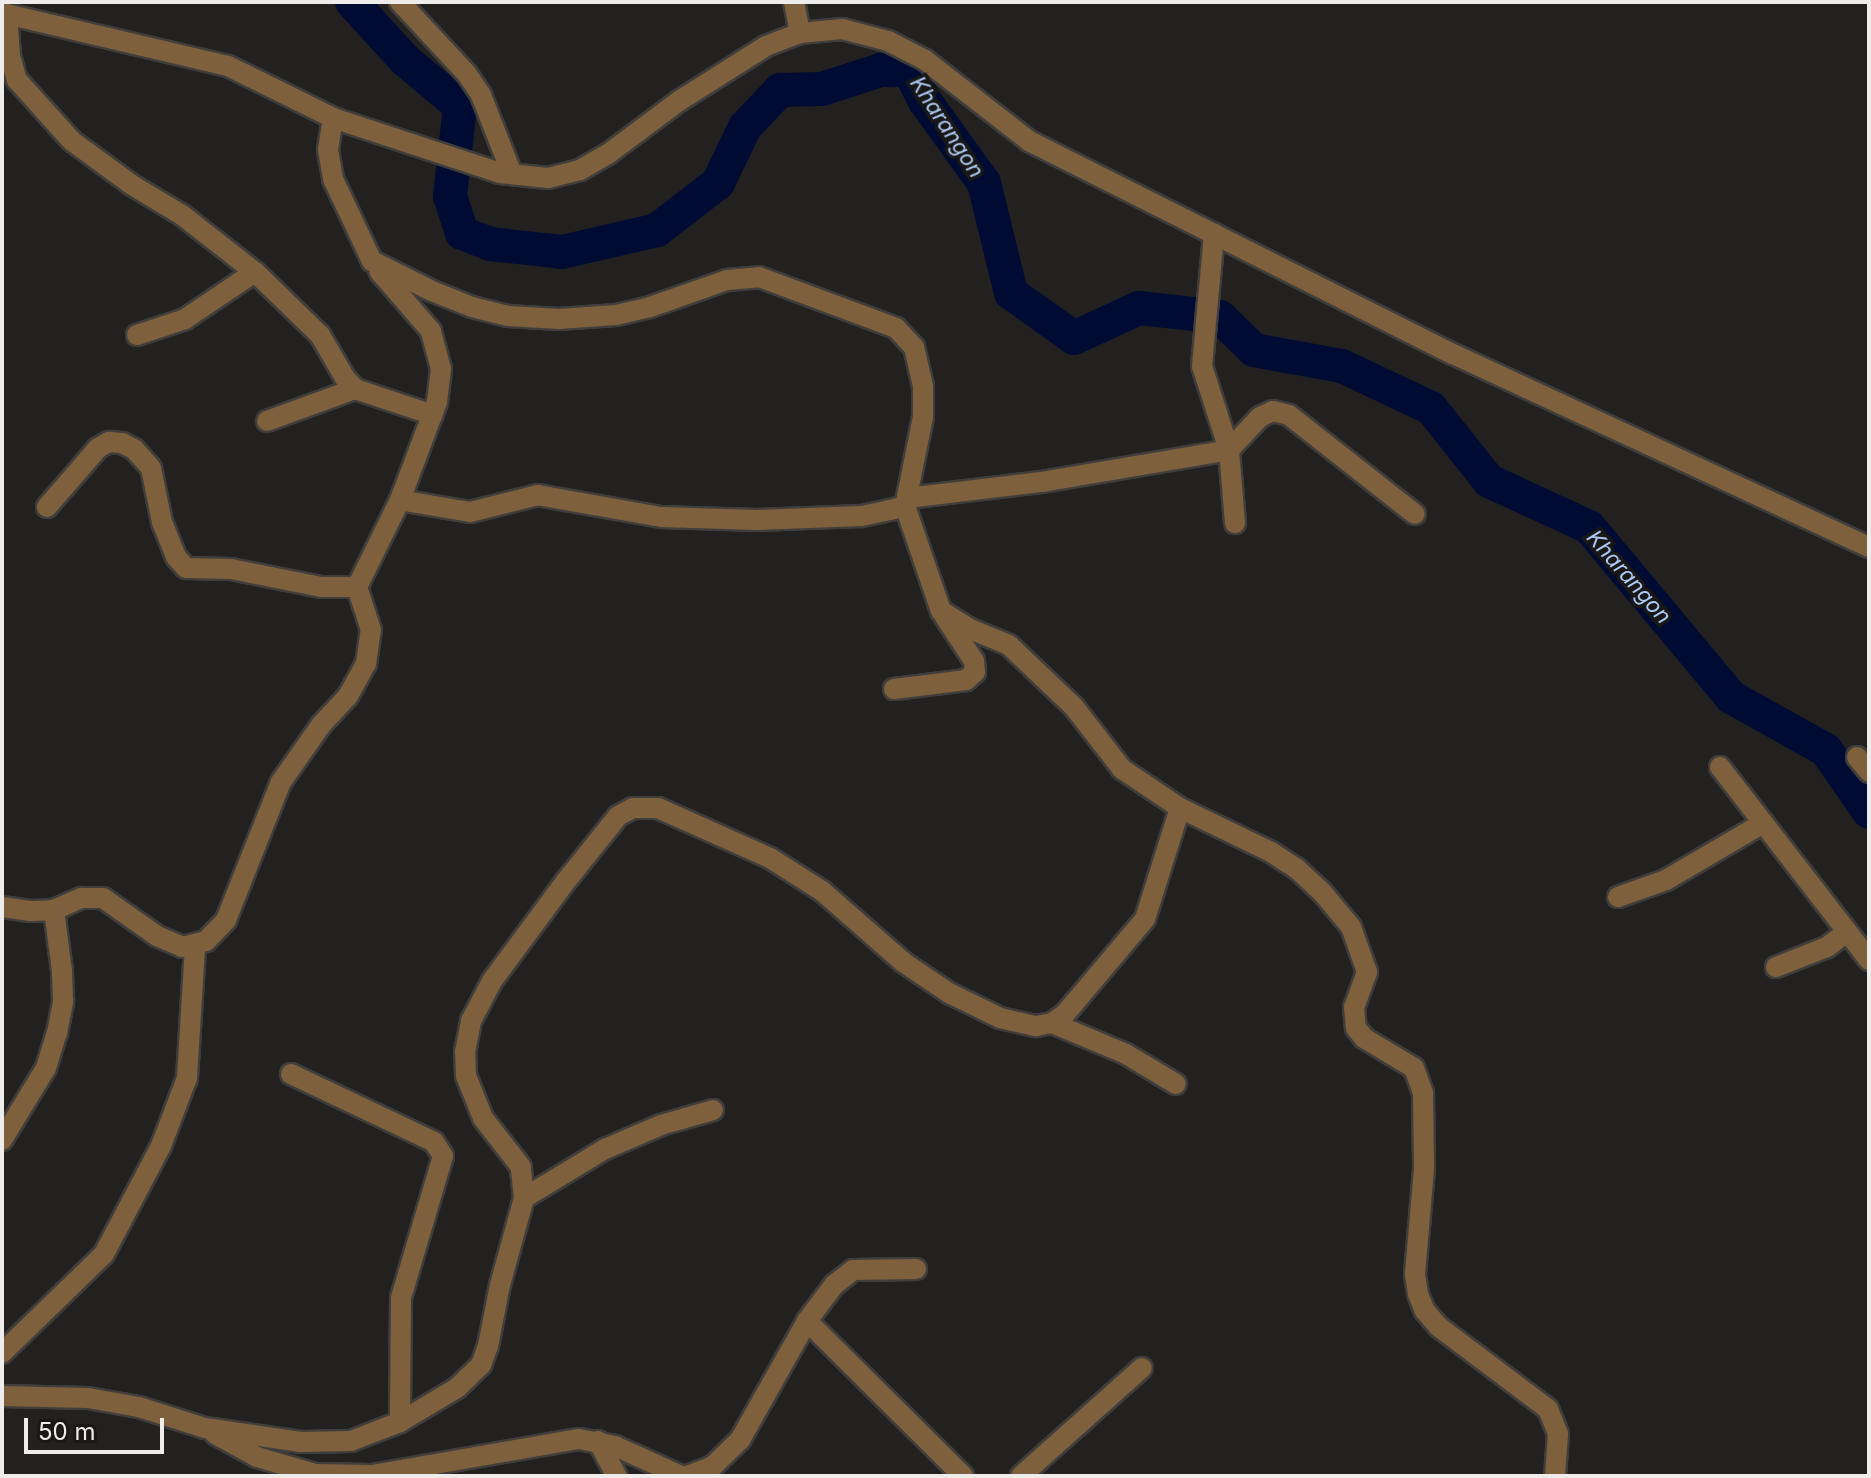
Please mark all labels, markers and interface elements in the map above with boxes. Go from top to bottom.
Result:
water label: Kharangon [904,71,990,183]
water label: Kharangon [1581,525,1677,629]
scale bar [28,1402,168,1452]
text: 50 m [38,1417,96,1446]

